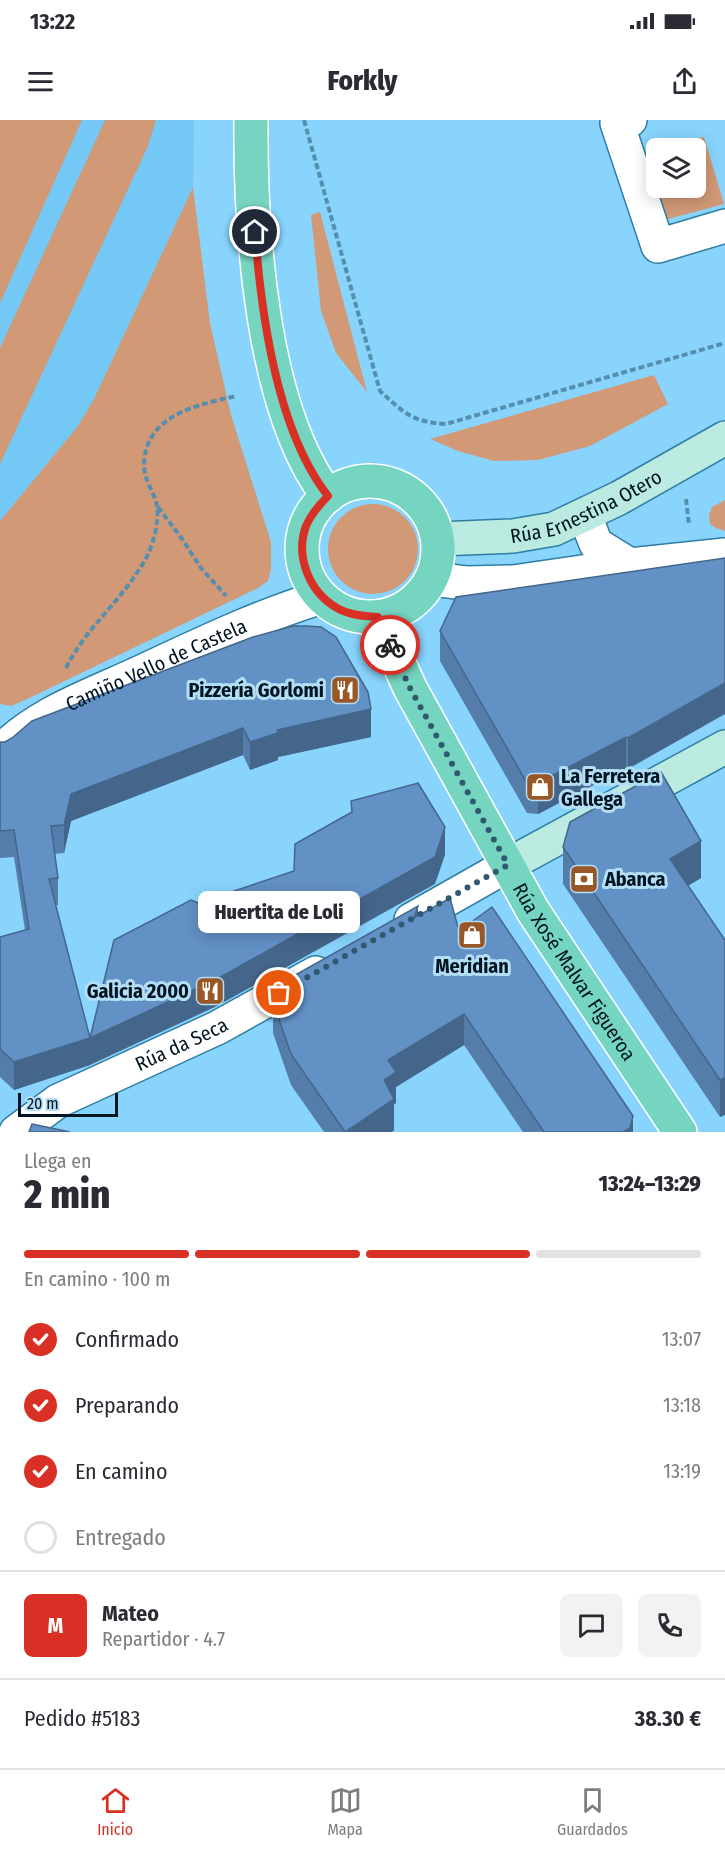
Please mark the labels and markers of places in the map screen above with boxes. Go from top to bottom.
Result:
pin [229,206,280,257]
restaurant icon: Pizzería Gorlomi [329,674,361,706]
place label: Pizzería Gorlomi [188,678,324,702]
place label: La Ferretera Gallega [561,764,660,811]
shop icon: La Ferretera Gallega [524,771,556,803]
bank icon: Abanca [568,863,600,895]
place label: Abanca [604,867,665,891]
callout: Huertita de Loli [198,891,360,933]
shop icon: Meridian [456,919,488,951]
place label: Meridian [435,954,509,978]
pin [253,967,304,1018]
restaurant icon: Galicia 2000 [194,975,226,1007]
place label: Galicia 2000 [87,979,189,1003]

